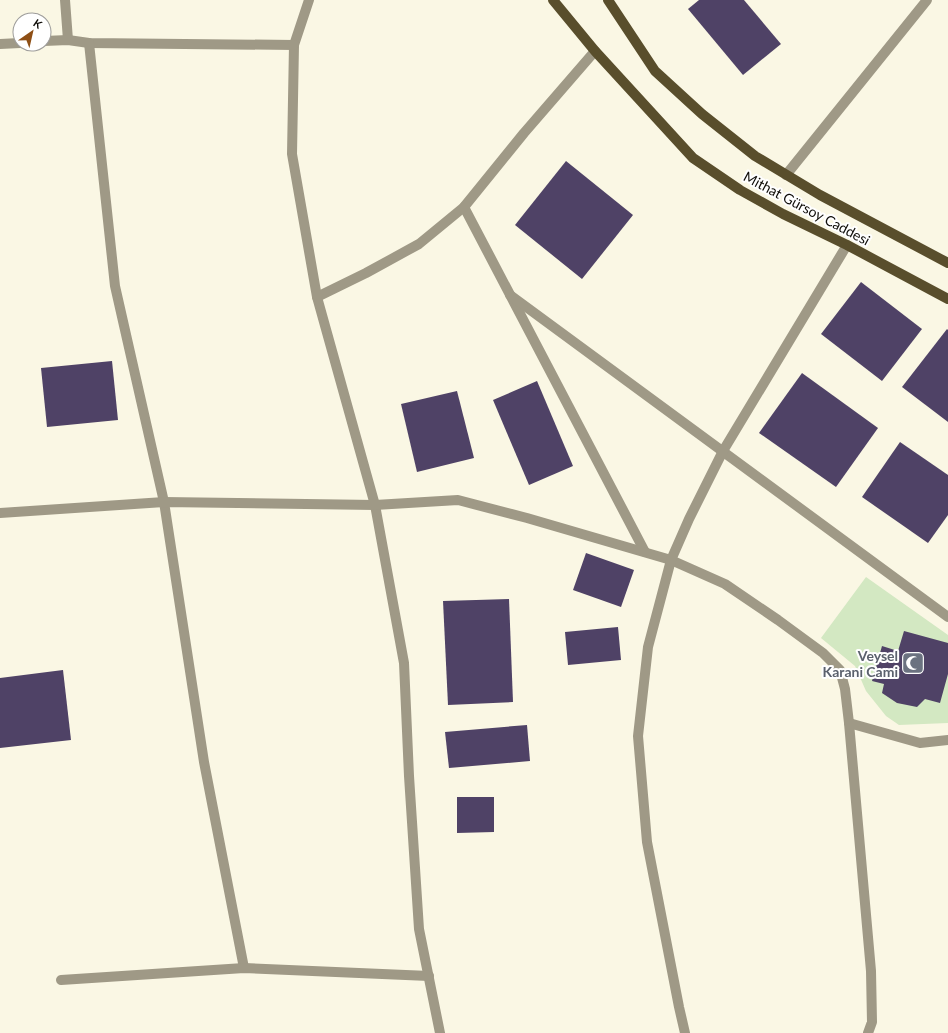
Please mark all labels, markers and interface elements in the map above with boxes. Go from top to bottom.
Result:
north arrow [12,12,52,52]
text: K [31,16,45,31]
street label: Mithat Gürsoy Caddesi [741,167,873,249]
place label: Veysel Karani Cami [823,647,898,680]
mosque icon: Veysel Karani Cami [900,650,926,676]

